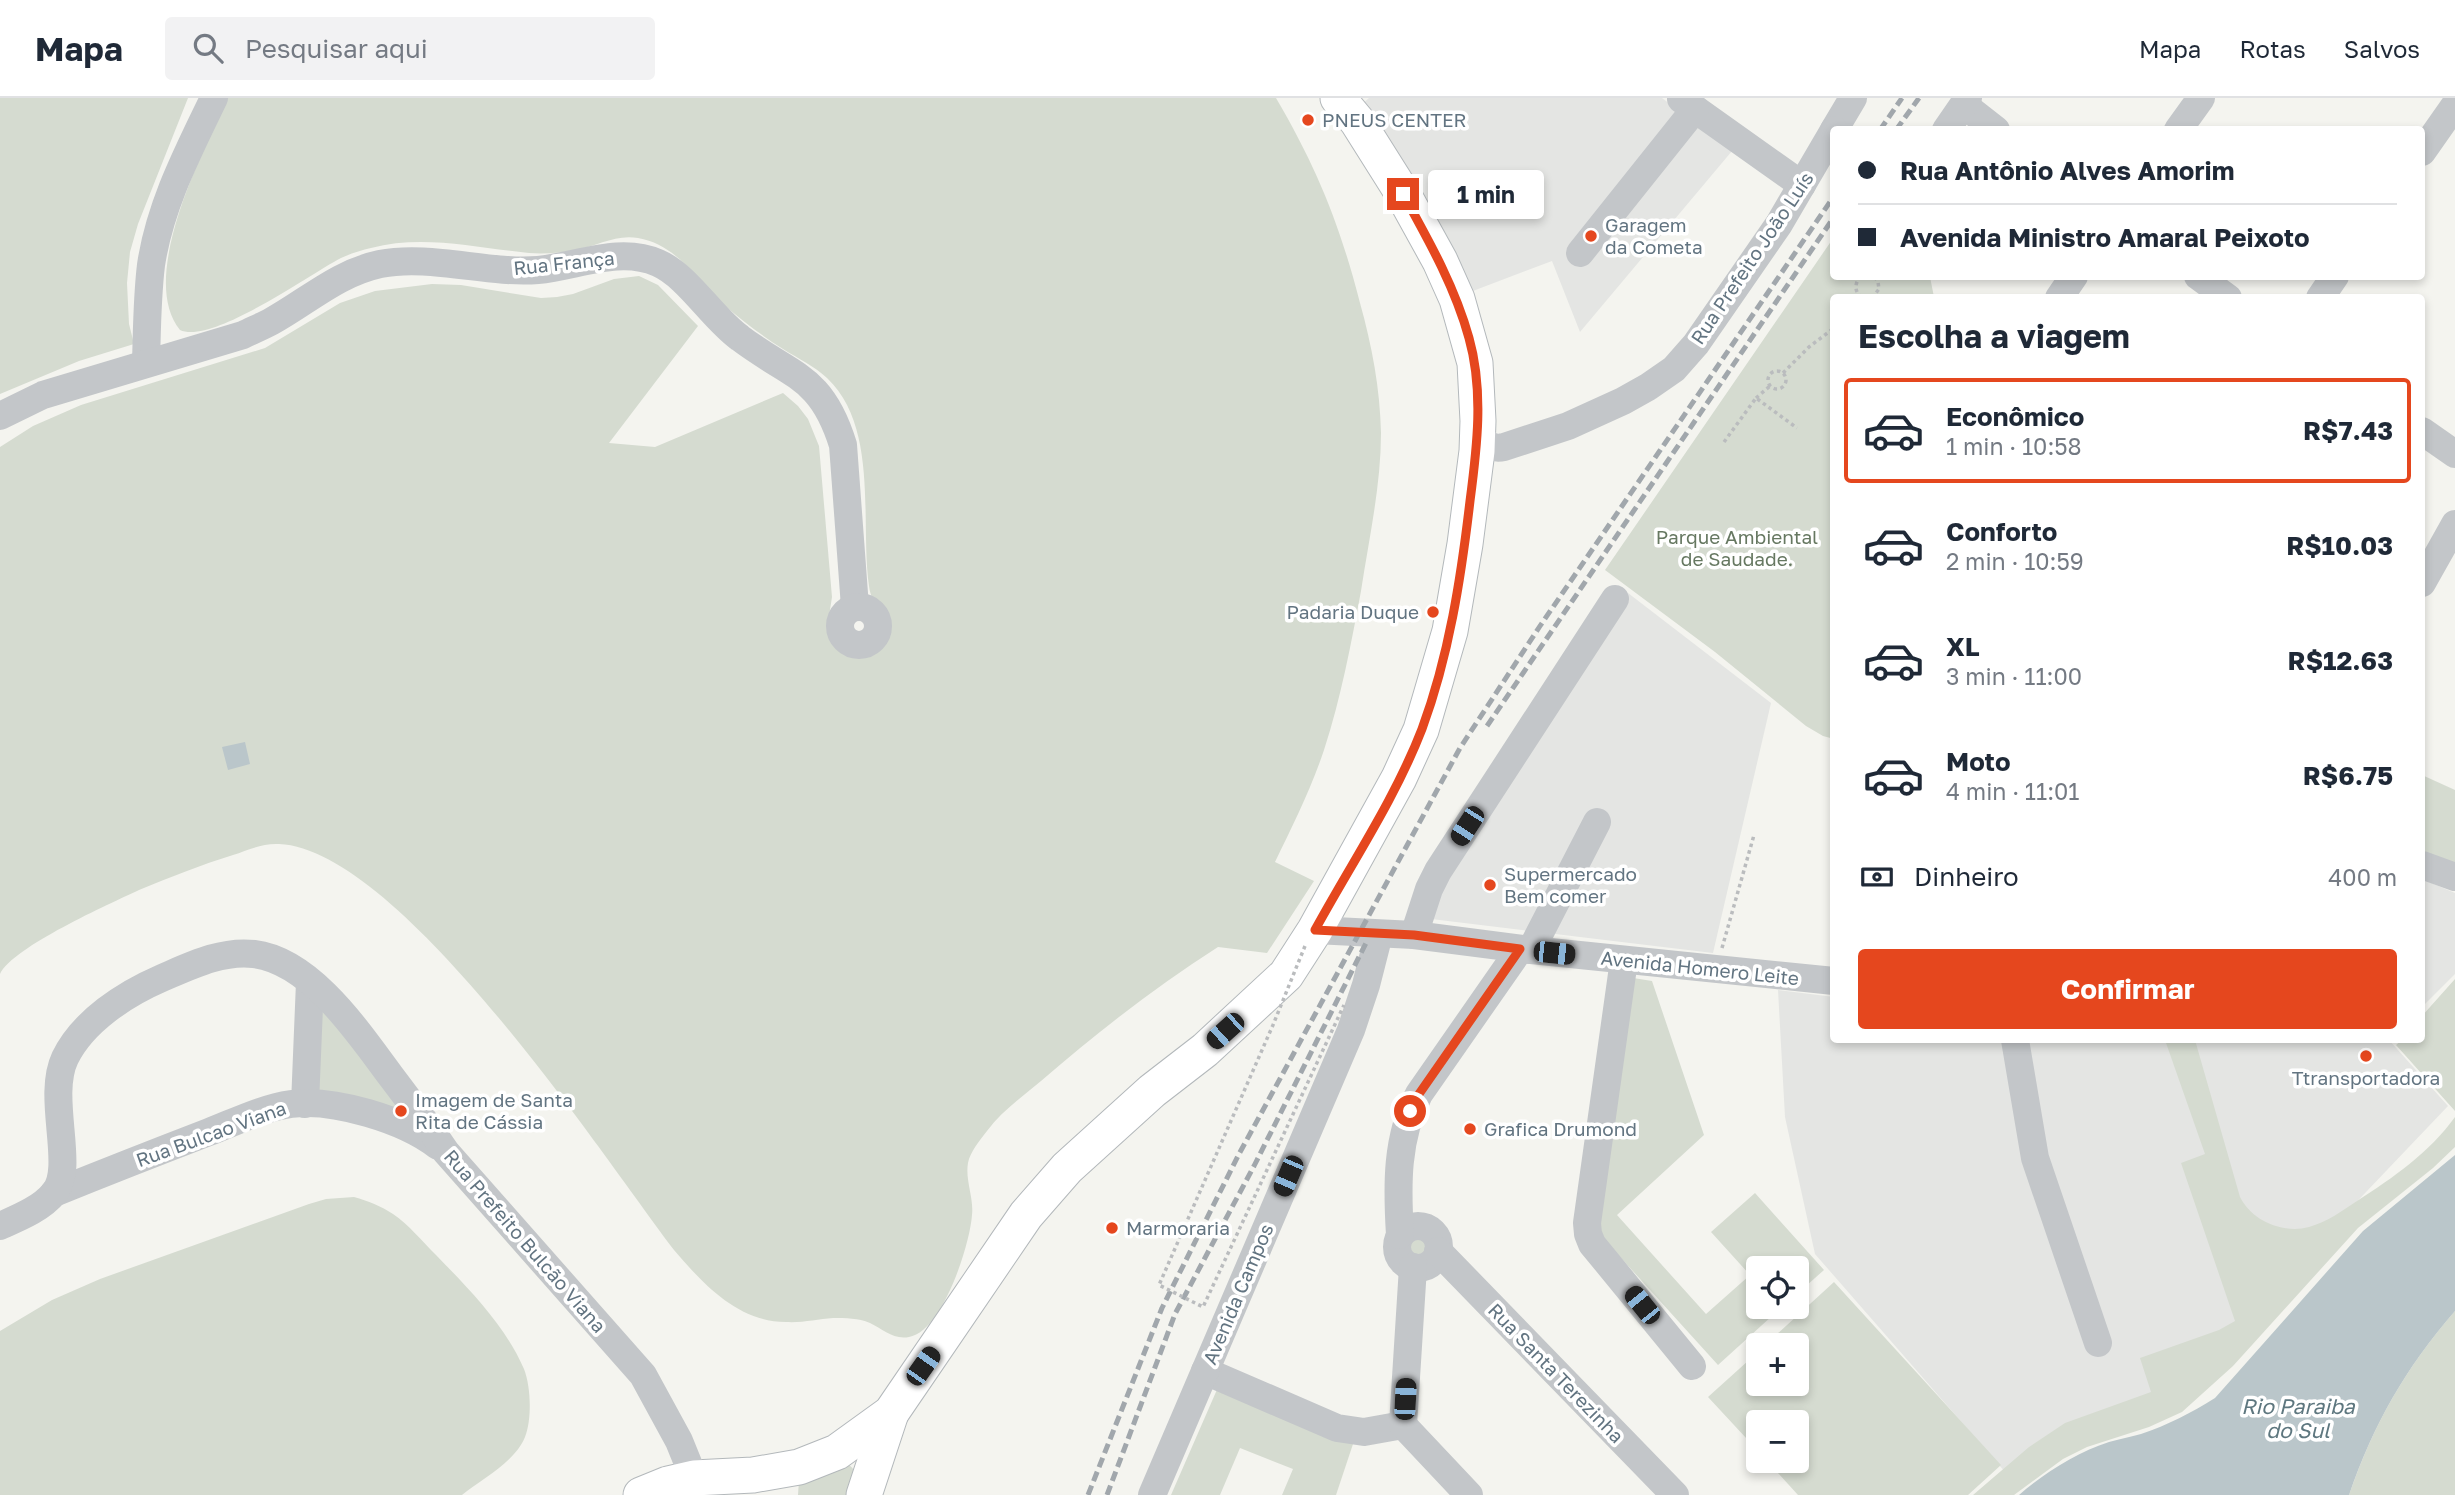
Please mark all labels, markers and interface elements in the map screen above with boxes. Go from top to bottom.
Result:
search box [165,17,655,80]
text: Mapa [35,29,123,68]
icon: search [189,29,227,67]
text: Pesquisar aqui [245,33,428,64]
text: Mapa [2139,34,2201,63]
text: Rotas [2239,34,2306,63]
text: Salvos [2344,34,2420,63]
place label: PNEUS CENTER [1322,108,1467,131]
marker: PNEUS CENTER [1300,112,1316,128]
text: Rua Antônio Alves Amorim [1900,155,2234,186]
street label: Rua Prefeito João Luís [1685,167,1818,348]
callout: 1 min [1428,170,1543,218]
route end [1387,178,1419,210]
text: 1 min [1457,180,1515,208]
place label: Garagem da Cometa [1605,213,1703,258]
text: Avenida Ministro Amaral Peixoto [1900,222,2310,253]
marker: Garagem da Cometa [1583,228,1599,244]
street label: Rua França [512,246,616,279]
text: Escolha a viagem [1858,317,2130,355]
icon: car [1862,399,1925,462]
text: Econômico [1946,401,2084,432]
text: R$7.43 [2303,415,2393,446]
text: 1 min · 10:58 [1946,432,2082,460]
icon: car [1862,514,1925,577]
text: Conforto [1946,516,2057,547]
park label: Parque Ambiental de Saudade. [1656,525,1818,570]
text: R$10.03 [2286,530,2393,561]
text: 2 min · 10:59 [1946,547,2084,575]
place label: Padaria Duque [1287,600,1419,623]
marker: Padaria Duque [1425,604,1441,620]
icon: car [1862,629,1925,692]
text: XL [1946,631,1980,662]
text: R$12.63 [2288,645,2393,676]
text: 3 min · 11:00 [1946,662,2082,690]
icon: car [1862,744,1925,807]
text: Moto [1946,746,2011,777]
text: R$6.75 [2303,760,2393,791]
text: 4 min · 11:01 [1946,777,2079,805]
car [1447,803,1488,849]
icon: cash [1858,858,1896,896]
text: Dinheiro [1914,861,2019,892]
place label: Supermercado Bem comer [1504,862,1637,907]
text: 400 m [2328,863,2397,891]
marker: Supermercado Bem comer [1482,877,1498,893]
car [1533,940,1576,966]
street label: Avenida Homero Leite [1600,946,1800,989]
button: Confirmar [1858,949,2397,1029]
car [1203,1009,1248,1053]
marker: Ttransportadora [2358,1048,2374,1064]
place label: Ttransportadora [2292,1066,2440,1089]
place label: Imagem de Santa Rita de Cássia [415,1088,573,1133]
route start [1394,1095,1426,1127]
street label: Rua Bulcao Viana [133,1096,289,1171]
marker: Imagem de Santa Rita de Cássia [393,1103,409,1119]
place label: Grafica Drumond [1484,1117,1637,1140]
marker: Grafica Drumond [1462,1121,1478,1137]
street label: Rua Prefeito Bulcão Viana [440,1144,611,1337]
car [1271,1153,1306,1199]
place label: Marmoraria [1126,1216,1230,1239]
marker: Marmoraria [1104,1220,1120,1236]
street label: Avenida Campos [1198,1220,1278,1368]
map controls [1746,1256,1809,1473]
button: locate [1746,1256,1809,1319]
car [1621,1282,1664,1328]
street label: Rua Santa Terezinha [1484,1298,1629,1447]
button: + [1746,1333,1809,1396]
car [903,1343,944,1389]
car [1394,1377,1417,1421]
water label: Rio Paraiba do Sul [2241,1393,2356,1443]
button: − [1746,1410,1809,1473]

